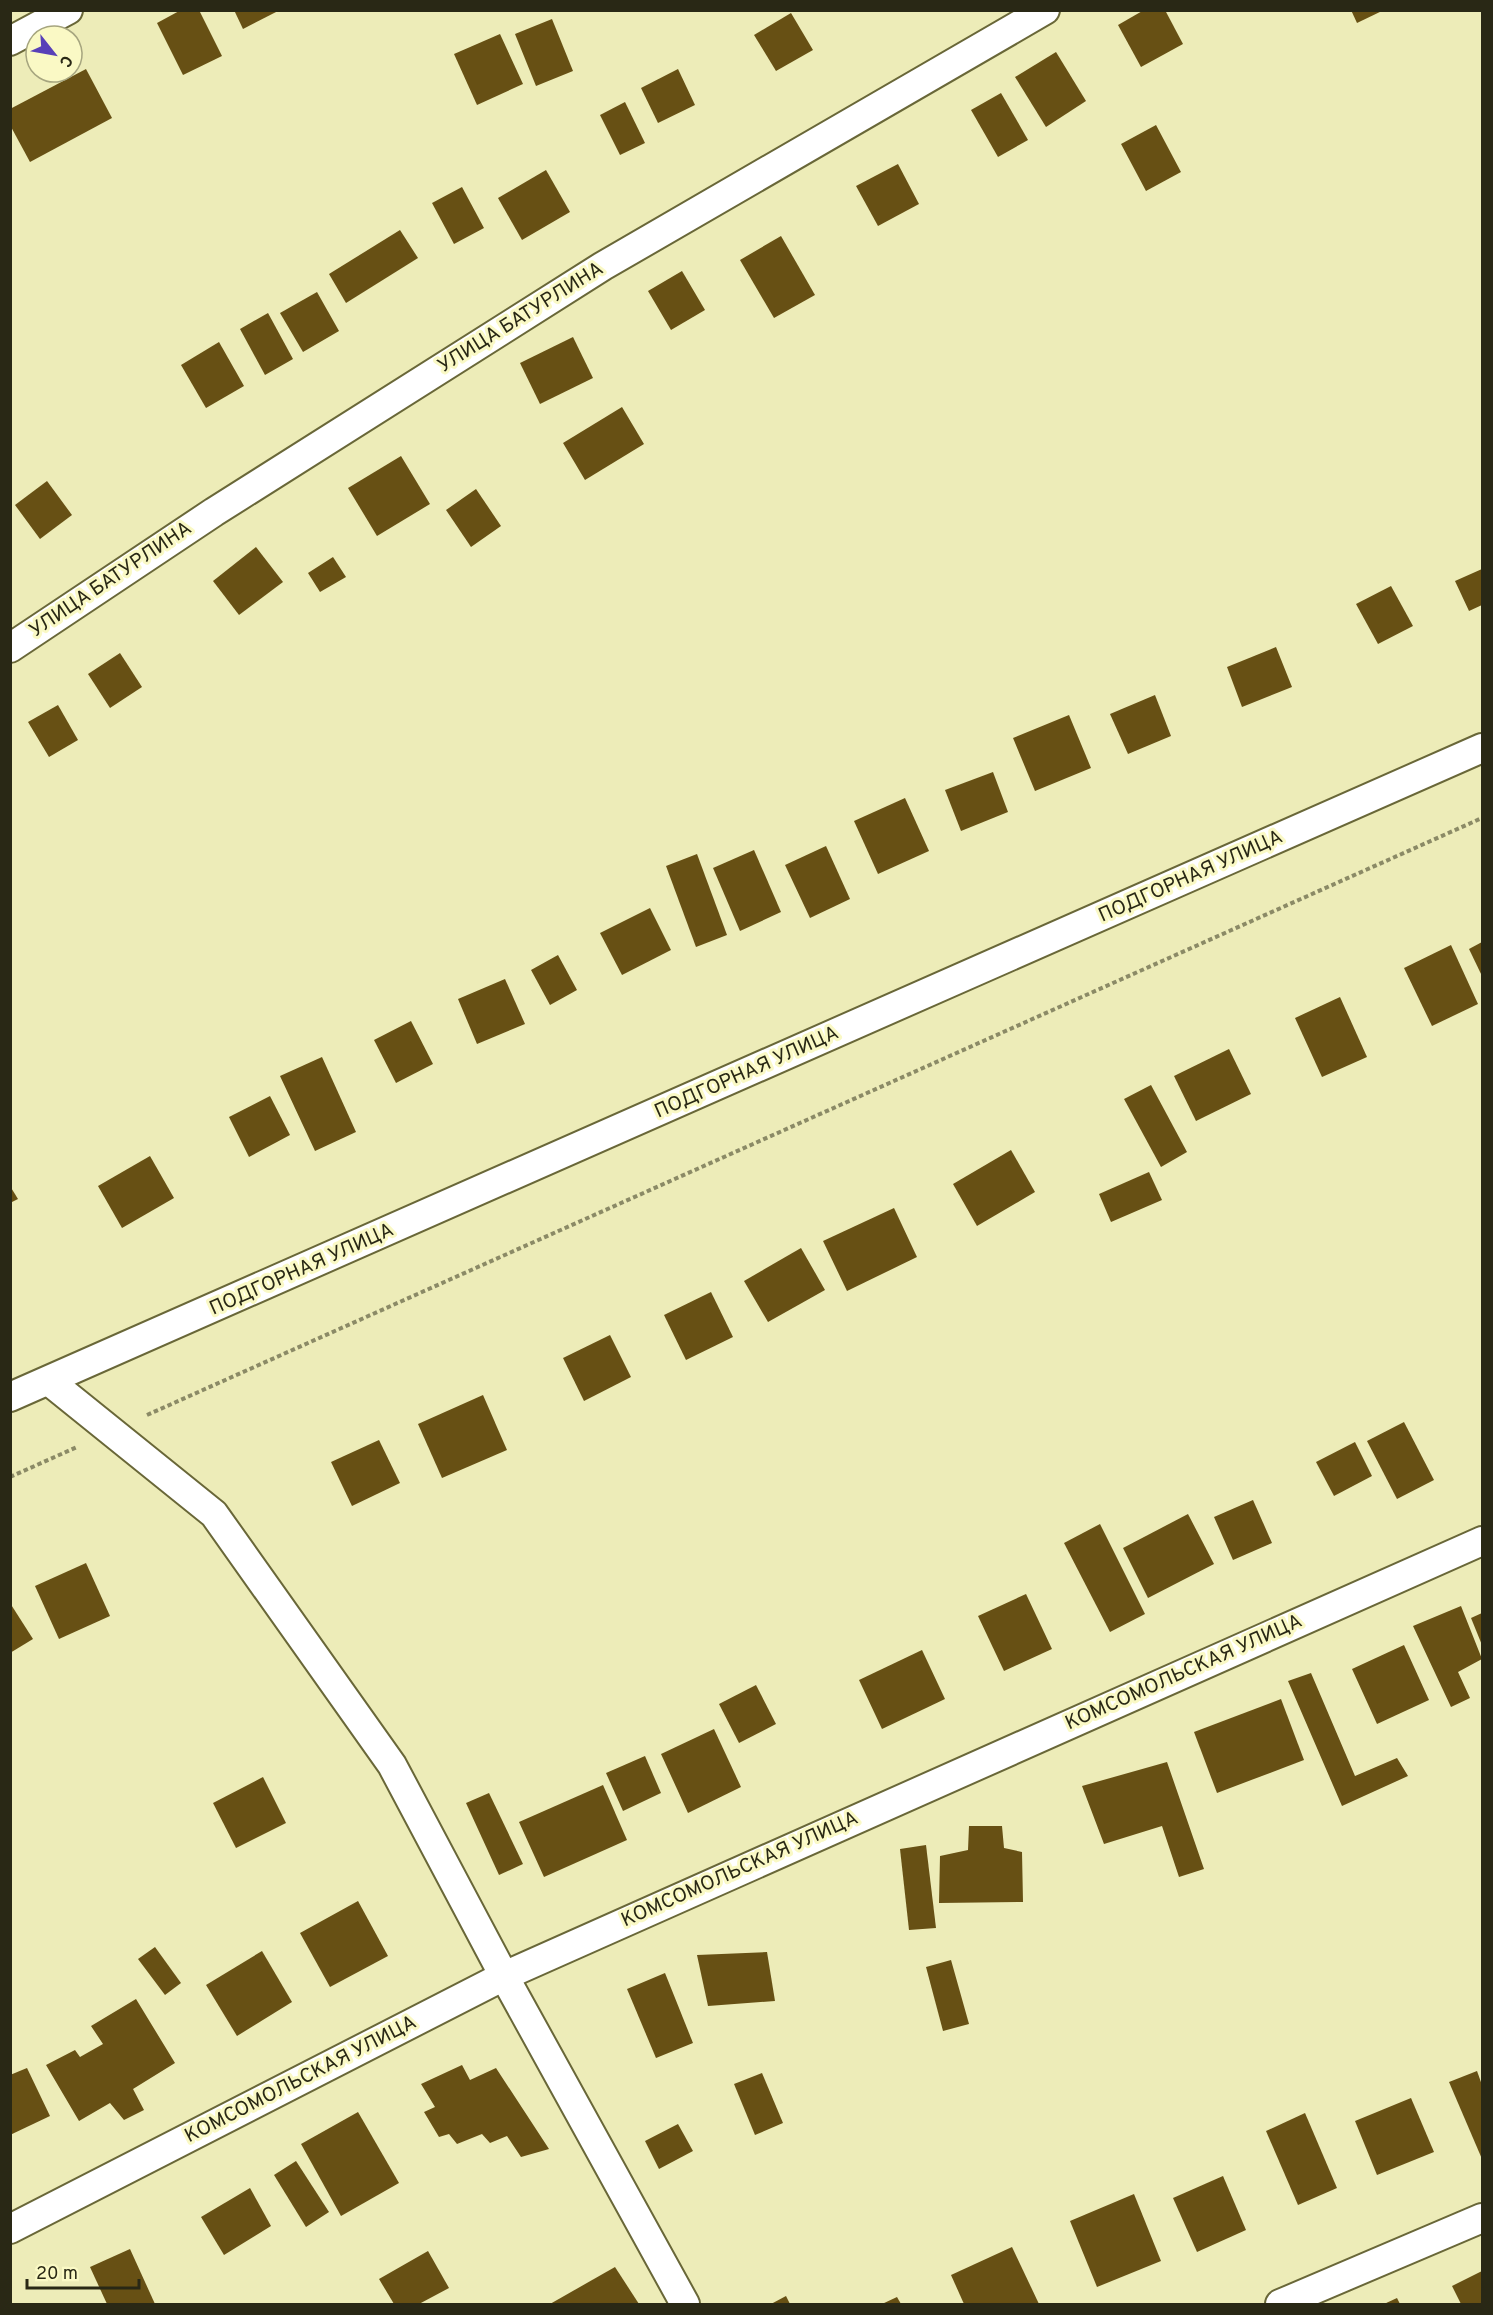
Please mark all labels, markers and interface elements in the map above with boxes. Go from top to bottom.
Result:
north arrow [24,24,84,84]
text: С [54,51,76,70]
street label: УЛИЦА БАТУРЛИНА [433,257,609,379]
street label: УЛИЦА БАТУРЛИНА [25,516,197,644]
street label: ПОДГОРНАЯ УЛИЦА [1095,825,1287,929]
street label: ПОДГОРНАЯ УЛИЦА [651,1021,843,1125]
street label: ПОДГОРНАЯ УЛИЦА [206,1218,398,1322]
street label: КОМСОМОЛЬСКАЯ УЛИЦА [1061,1609,1307,1737]
street label: КОМСОМОЛЬСКАЯ УЛИЦА [617,1806,863,1934]
street label: КОМСОМОЛЬСКАЯ УЛИЦА [181,2010,421,2150]
scale bar [27,2252,140,2290]
text: 20 m [36,2263,78,2286]

